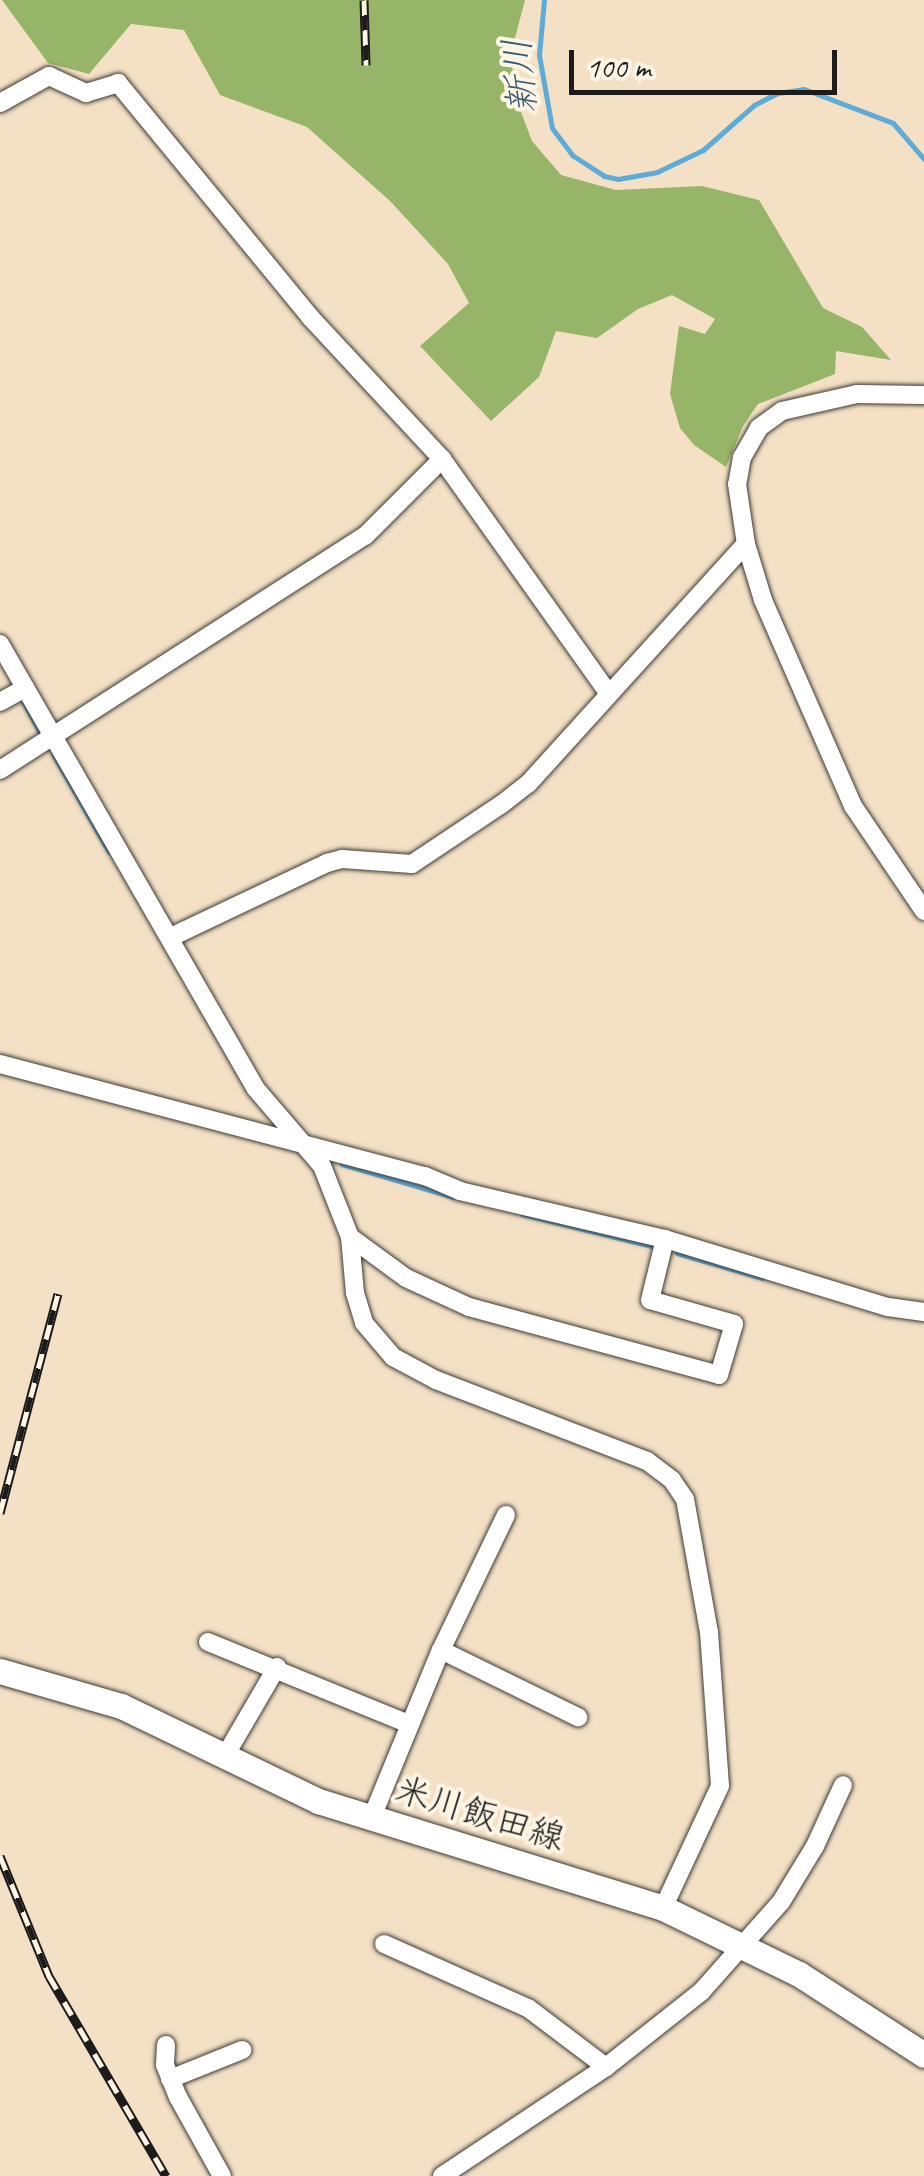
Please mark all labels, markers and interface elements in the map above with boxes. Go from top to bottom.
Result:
scale bar [574,30,842,92]
water label: 新川 [494,36,546,116]
text: 100 m [586,48,651,86]
street label: 米川飯田線 [390,1768,570,1860]

